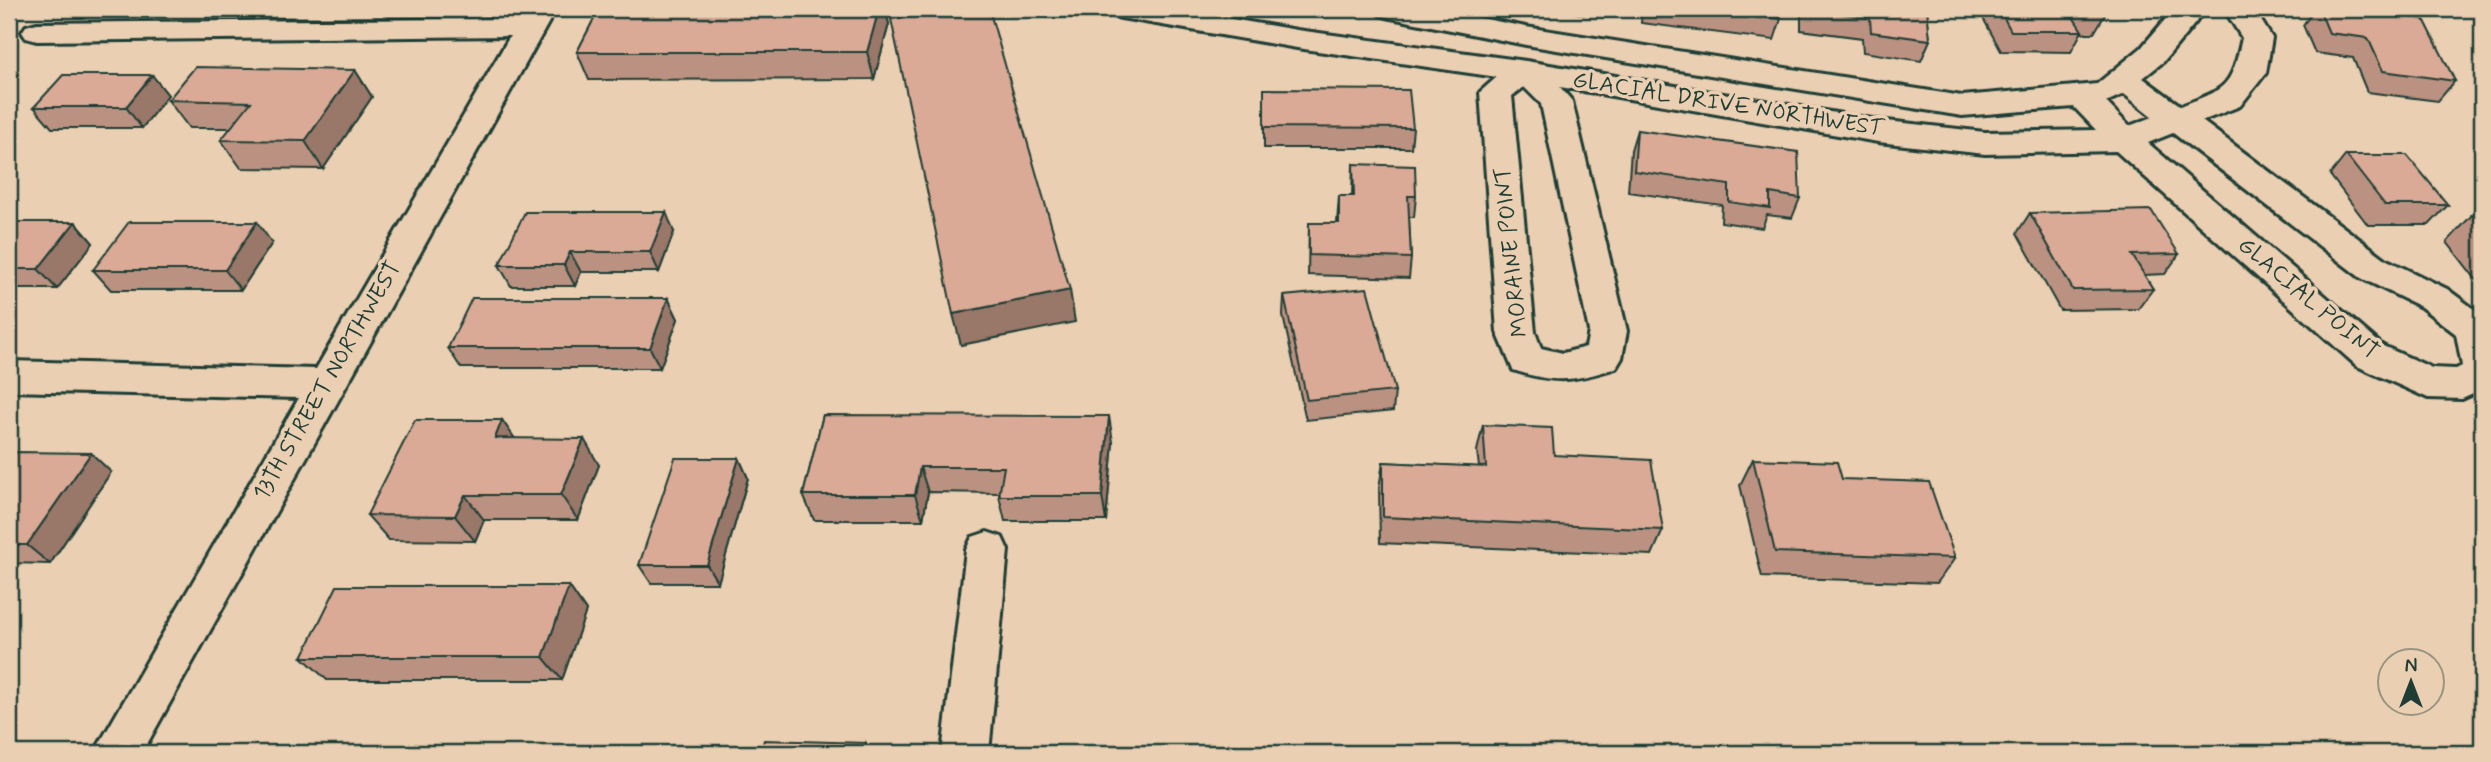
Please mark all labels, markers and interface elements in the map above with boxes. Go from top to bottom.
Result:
street label: GLACIAL DRIVE NORTHWEST [1570,66,1887,145]
street label: MORAINE POINT [1488,165,1536,339]
street label: GLACIAL POINT [2231,231,2385,367]
street label: 13TH STREET NORTHWEST [247,256,409,506]
north arrow [2376,646,2446,716]
text: N [2405,654,2417,679]

